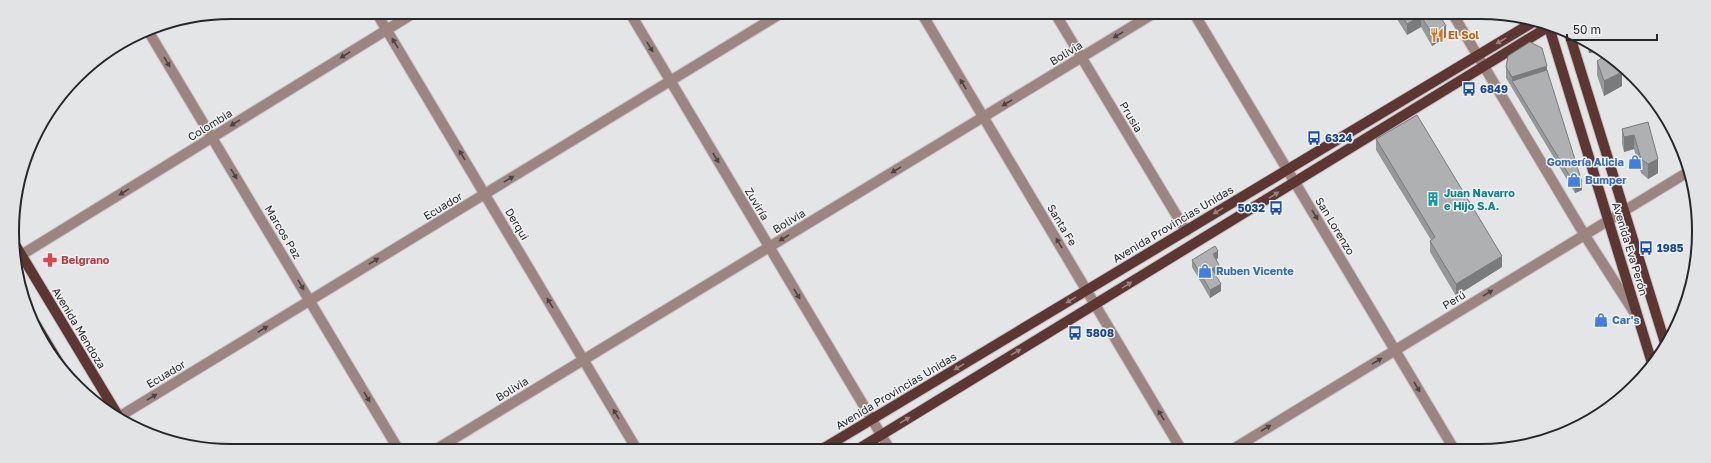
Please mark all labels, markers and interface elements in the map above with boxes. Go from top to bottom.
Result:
scale bar [1567,16,1657,42]
text: 50 m [1573,22,1601,37]
restaurant icon: El Sol [1429,27,1445,43]
place label: El Sol [1448,28,1479,41]
one-way arrow [1112,32,1124,39]
one-way arrow [391,37,398,49]
street label: Bolivia [1047,38,1084,67]
one-way arrow [1495,38,1507,45]
one-way arrow [646,41,653,53]
one-way arrow [340,51,351,59]
one-way arrow [164,56,171,68]
one-way arrow [960,78,967,90]
bus stop icon: 6849 [1461,81,1477,97]
place label: 6849 [1480,82,1508,95]
one-way arrow [1001,99,1013,106]
street label: Prusia [1117,99,1146,134]
street label: Colombia [185,106,234,143]
one-way arrow [229,120,241,127]
bus stop icon: 6324 [1306,130,1322,146]
place label: 6324 [1325,131,1352,144]
one-way arrow [458,149,465,161]
one-way arrow [713,152,720,164]
shop icon: Gomería Alicia [1627,154,1643,170]
place label: Gomería Alicia [1547,155,1624,168]
one-way arrow [890,167,902,174]
one-way arrow [230,169,238,179]
shop icon: Bumper [1566,172,1582,188]
place label: Bumper [1585,173,1627,186]
one-way arrow [504,175,514,183]
street label: Avenida Provincias Unidas [1110,182,1236,265]
street label: Zuviría [743,185,772,222]
place label: Juan Navarro e Hijo S.A. [1444,186,1515,212]
one-way arrow [118,188,130,195]
street label: Ecuador [421,189,465,222]
one-way arrow [1268,191,1280,198]
building icon: Juan Navarro e Hijo S.A. [1425,191,1441,207]
street label: San Lorenzo [1313,195,1358,257]
bus stop icon: 5032 [1268,200,1284,216]
place label: 5032 [1238,201,1265,214]
street label: Avenida Eva Perón [1610,201,1651,297]
street label: Santa Fe [1045,202,1080,248]
street label: Marcos Paz [262,203,305,261]
street label: Derqui [503,206,532,242]
street label: Bolivia [770,206,807,235]
one-way arrow [1212,208,1224,215]
one-way arrow [1311,209,1318,221]
one-way arrow [778,234,790,241]
one-way arrow [1055,237,1062,249]
bus stop icon: 1985 [1638,240,1654,256]
place label: 1985 [1657,241,1684,254]
pharmacy icon: Belgrano [42,252,58,268]
place label: Belgrano [61,253,110,266]
one-way arrow [368,258,380,265]
shop icon: Ruben Vicente [1197,263,1213,279]
place label: Ruben Vicente [1216,264,1294,277]
one-way arrow [298,279,305,291]
one-way arrow [1121,281,1133,288]
street label: Avenida Mendoza [50,285,109,371]
one-way arrow [794,288,801,300]
street label: Perú [1440,288,1468,311]
one-way arrow [1483,289,1493,297]
one-way arrow [1066,296,1076,304]
one-way arrow [546,297,553,308]
shop icon: Car's [1593,312,1609,328]
place label: Car's [1612,313,1640,326]
one-way arrow [258,325,268,333]
bus stop icon: 5808 [1067,325,1083,341]
place label: 5808 [1086,326,1114,339]
street label: Avenida Provincias Unidas [833,349,959,432]
one-way arrow [1010,349,1022,356]
street label: Ecuador [144,357,188,390]
one-way arrow [1371,357,1383,364]
one-way arrow [954,363,964,371]
street label: Bolivia [493,374,530,403]
one-way arrow [1414,381,1421,393]
one-way arrow [364,391,371,403]
one-way arrow [146,393,158,400]
one-way arrow [613,408,620,420]
one-way arrow [1158,409,1165,421]
one-way arrow [899,417,911,424]
one-way arrow [1260,425,1272,432]

